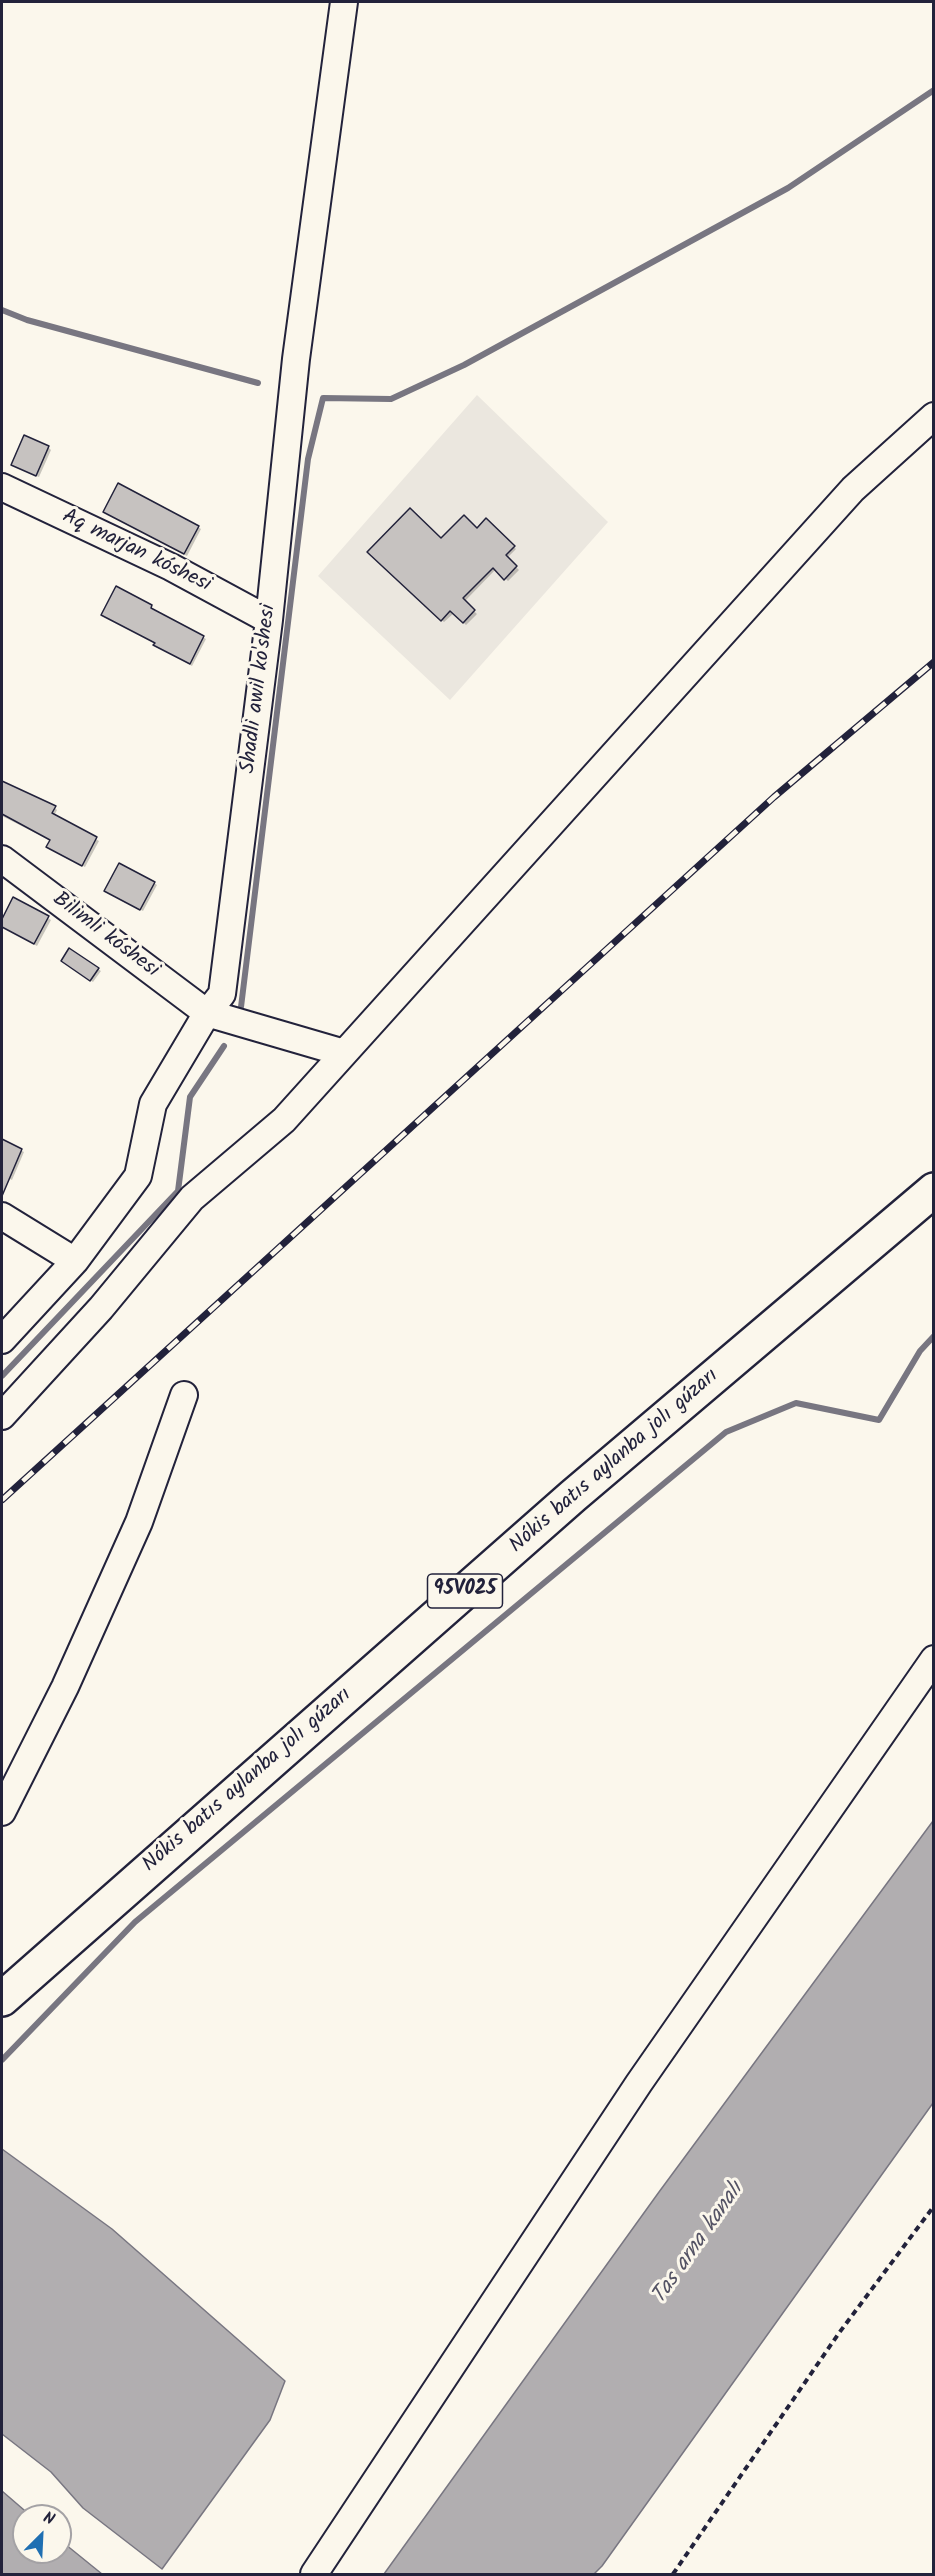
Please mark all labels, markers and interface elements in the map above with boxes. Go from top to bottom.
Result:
street label: Aq marjan kóshesi [57,505,215,599]
street label: Shadli awil ko'shesi [237,603,283,775]
street label: Bilimli kóshesi [47,888,163,984]
street label: Nókis batıs aylanba jolı gúzarı [505,1364,725,1560]
road number: 95V025 [428,1574,502,1608]
street label: Nókis batıs aylanba jolı gúzarı [138,1683,358,1879]
water label: Tas arna kanalı [647,2178,751,2310]
north arrow [12,2504,72,2564]
text: N [39,2505,58,2532]

